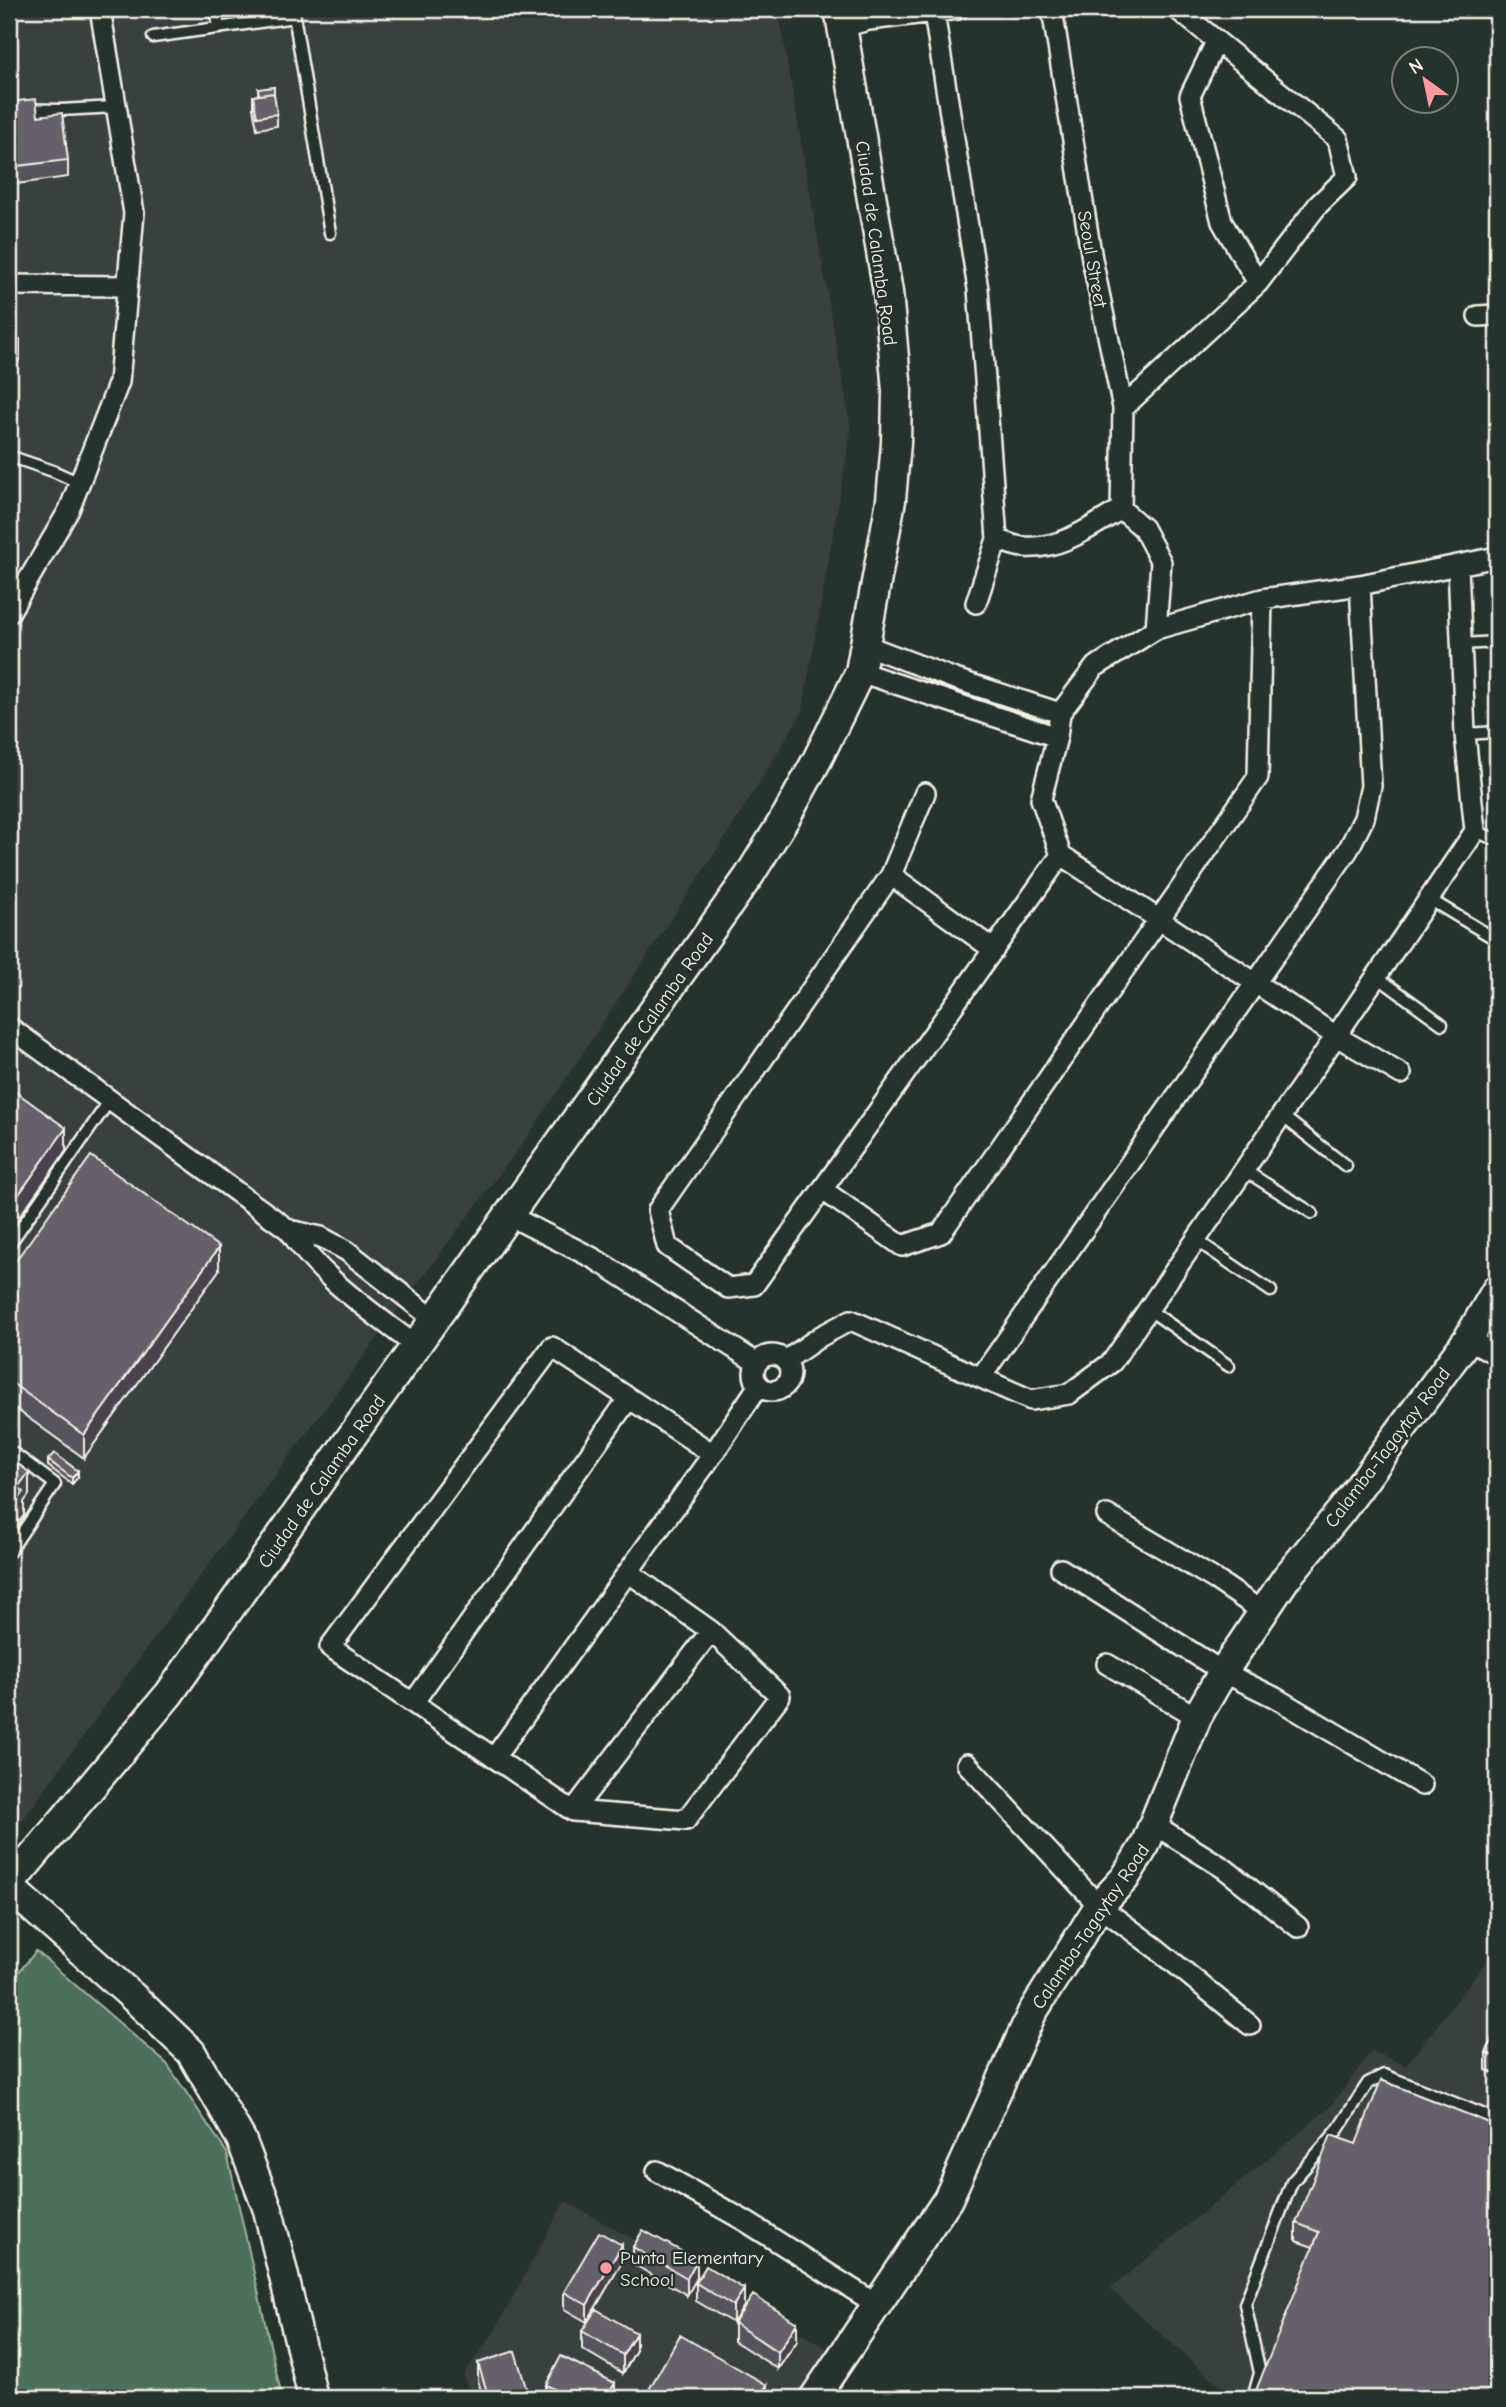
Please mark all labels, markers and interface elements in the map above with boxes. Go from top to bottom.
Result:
north arrow [1390,46,1460,116]
text: N [1405,54,1427,79]
street label: Ciudad de Calamba Road [851,139,901,347]
street label: Seoul Street [1073,209,1111,310]
street label: Ciudad de Calamba Road [582,929,718,1110]
street label: Calamba-Tagaytay Road [1320,1363,1455,1532]
street label: Ciudad de Calamba Road [254,1391,390,1572]
street label: Calamba-Tagaytay Road [1027,1840,1154,2013]
place label: Punta Elementary School [620,2247,764,2291]
marker: Punta Elementary School [598,2260,614,2276]

